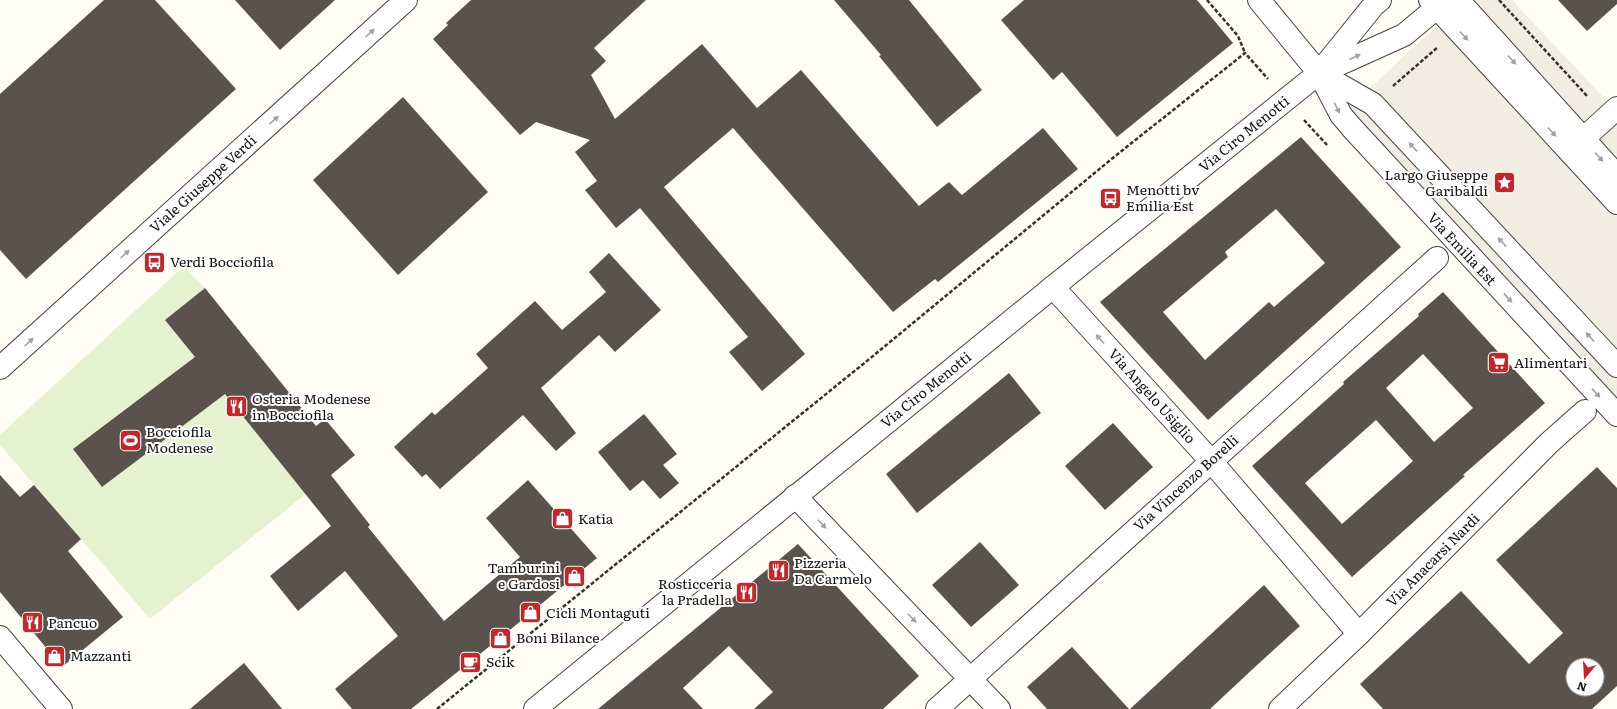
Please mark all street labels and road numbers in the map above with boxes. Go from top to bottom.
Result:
street label: Via Ciro Menotti [1194,90,1293,176]
street label: Viale Giuseppe Verdi [145,130,260,237]
street label: Via Emilia Est [1424,208,1502,289]
street label: Via Angelo Usiglio [1105,343,1201,447]
street label: Via Ciro Menotti [876,346,975,432]
street label: Via Vincenzo Borelli [1128,429,1242,535]
street label: Via Anacarsi Nardi [1381,508,1484,610]

